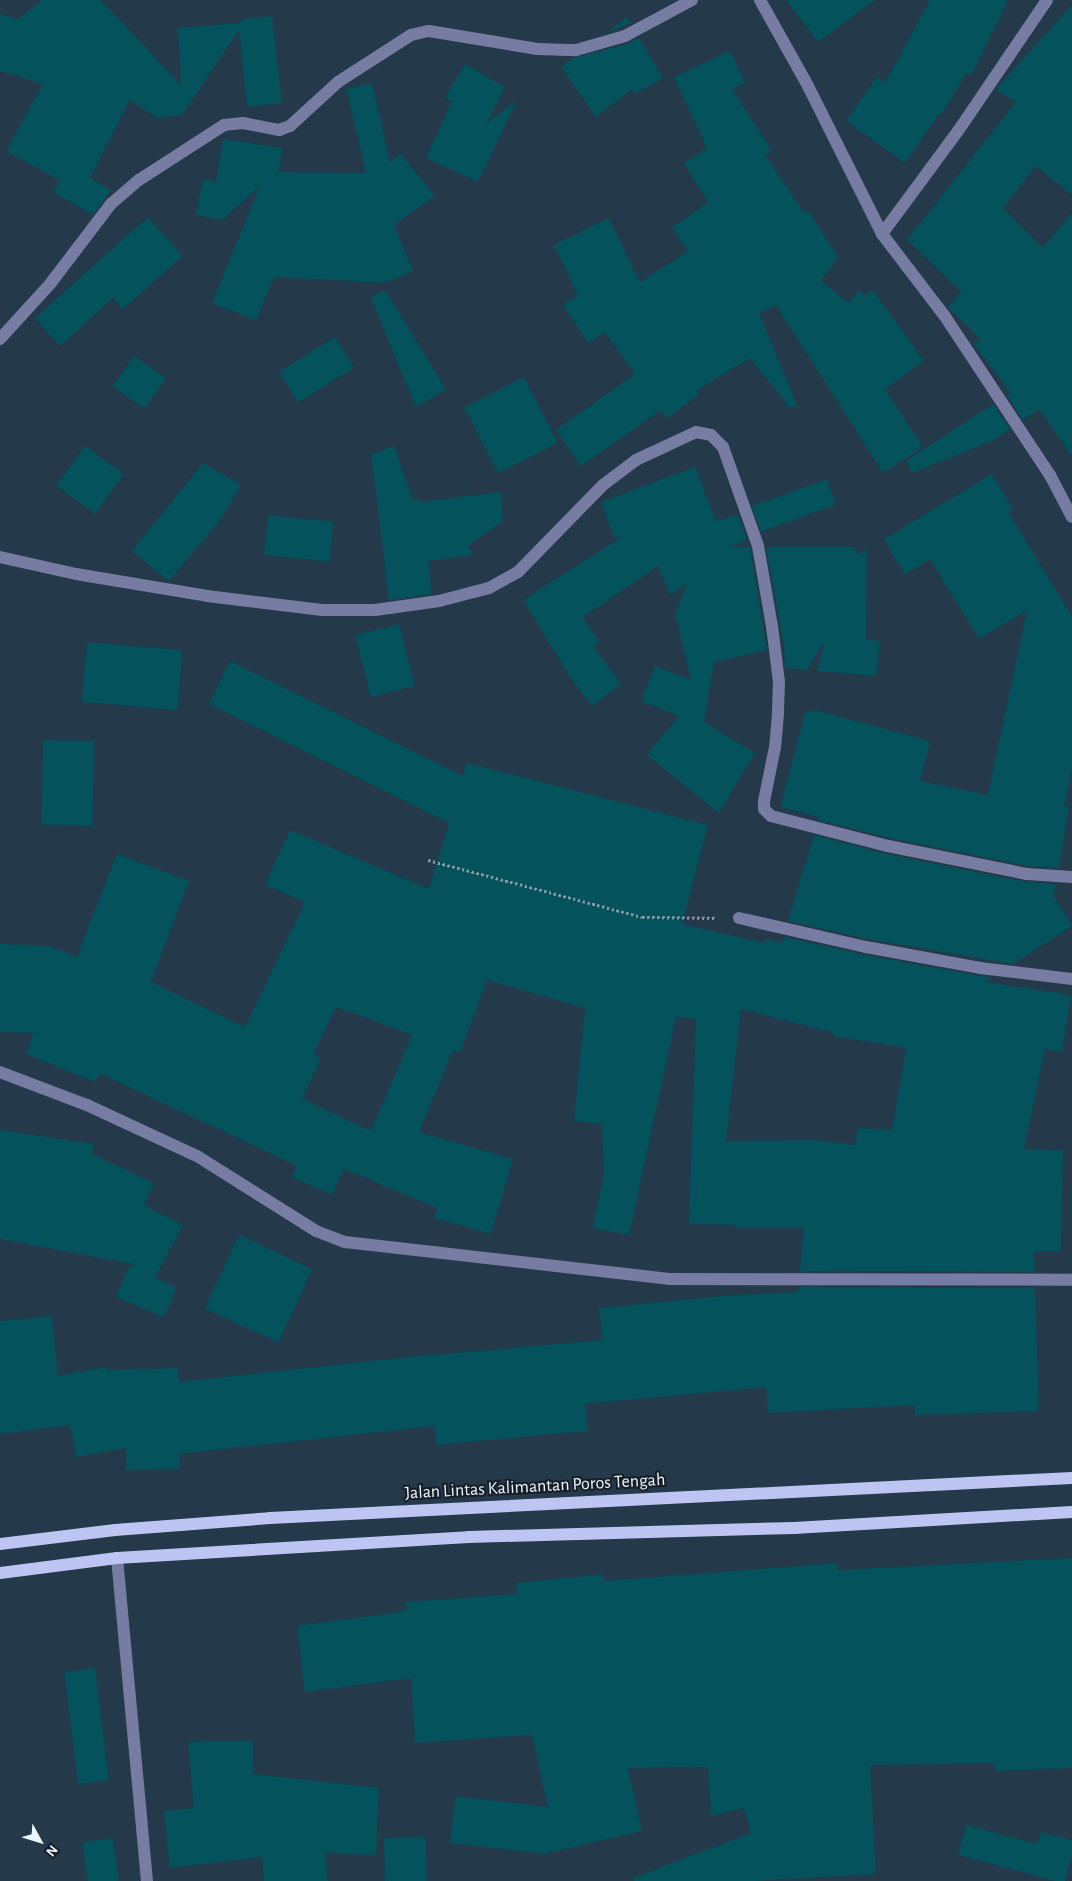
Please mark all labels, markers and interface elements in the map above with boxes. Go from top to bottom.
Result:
street label: Jalan Lintas Kalimantan Poros Tengah [404,1469,666,1505]
north arrow [15,1816,65,1866]
text: N [43,1842,60,1859]

